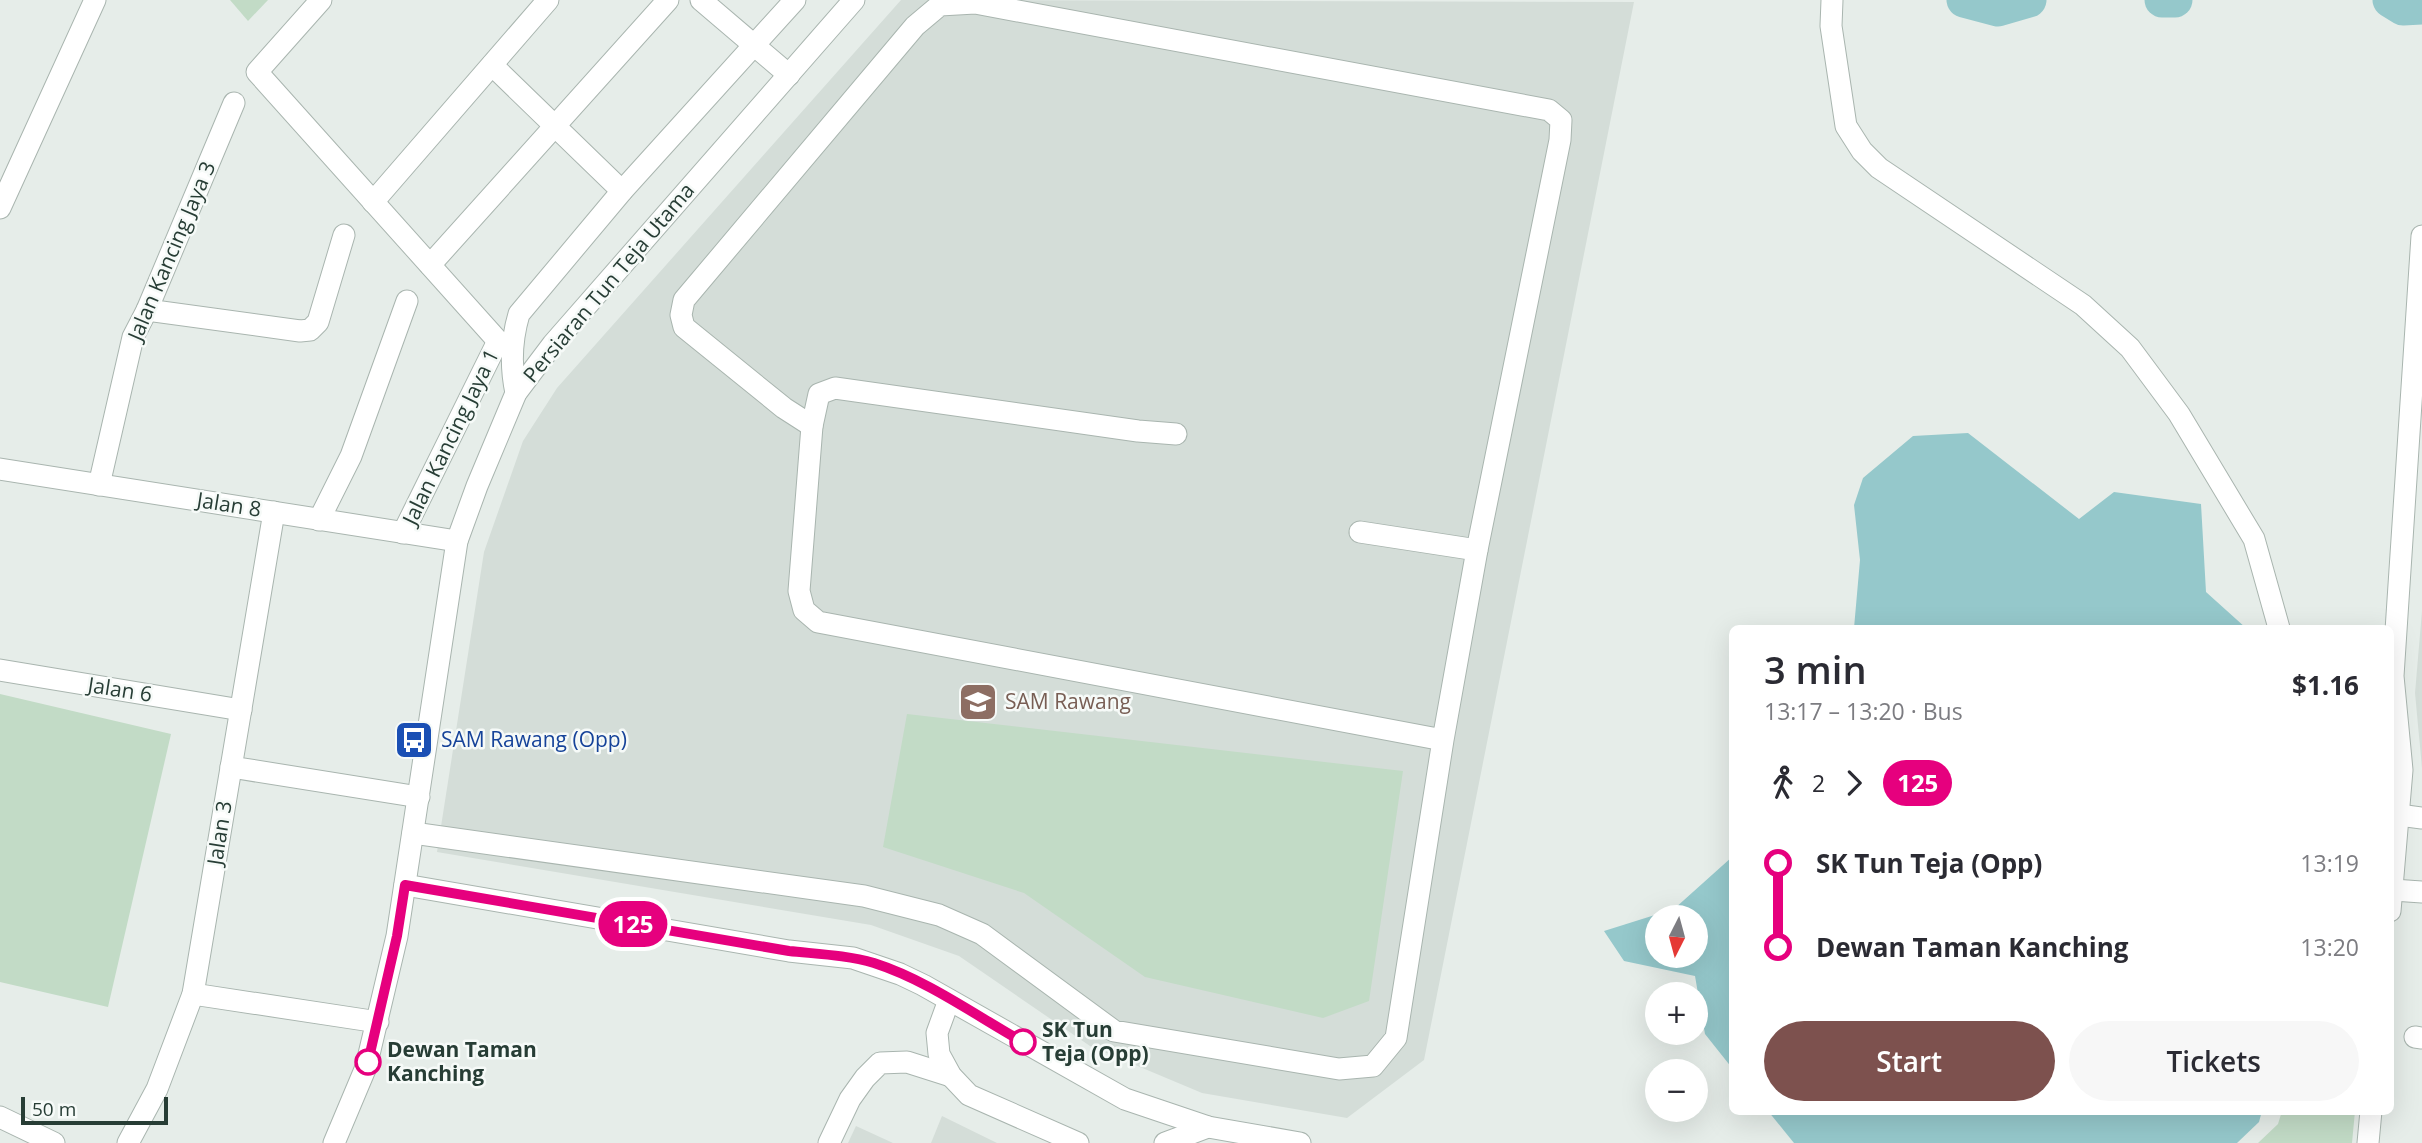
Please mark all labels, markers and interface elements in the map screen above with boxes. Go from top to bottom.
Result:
street label: Jalan Kancing Jaya 3 [120,157,221,346]
street label: Persiaran Tun Teja Utama [516,177,700,388]
street label: Jalan Kancing Jaya 1 [395,344,505,531]
street label: Jalan 8 [193,485,263,523]
text: 3 min [1764,643,1867,695]
text: $1.16 [2292,667,2359,703]
street label: Jalan 6 [84,670,154,708]
school or university icon: SAM Rawang [957,681,999,723]
place label: SAM Rawang [1005,687,1131,715]
text: 13:17 – 13:20 · Bus [1764,695,1963,727]
bus stop icon: SAM Rawang (Opp) [393,719,435,761]
place label: SAM Rawang (Opp) [441,725,627,753]
icon: walk [1764,764,1802,802]
icon: forward [1835,764,1873,802]
text: 125 [1897,766,1938,799]
text: 2 [1812,767,1825,799]
street label: Jalan 3 [200,799,238,869]
text: SK Tun Teja (Opp) [1816,845,2042,881]
text: 13:19 [2300,847,2359,879]
line badge: 125 [593,901,673,947]
north arrow [1645,905,1708,968]
map controls [1645,905,1708,1122]
text: 125 [612,907,654,940]
text: Dewan Taman Kanching [1816,929,2128,965]
text: 13:20 [2300,931,2359,963]
button: + [1645,982,1708,1045]
place label: SK Tun Teja (Opp) [1042,1015,1149,1067]
button: Start [1764,1021,2055,1101]
button: Tickets [2069,1021,2359,1101]
marker: SK Tun Teja (Opp) [1010,1029,1036,1055]
place label: Dewan Taman Kanching [387,1035,537,1087]
marker: Dewan Taman Kanching [355,1049,381,1075]
button: − [1645,1059,1708,1122]
scale bar [21,1094,168,1126]
text: 50 m [32,1096,76,1122]

